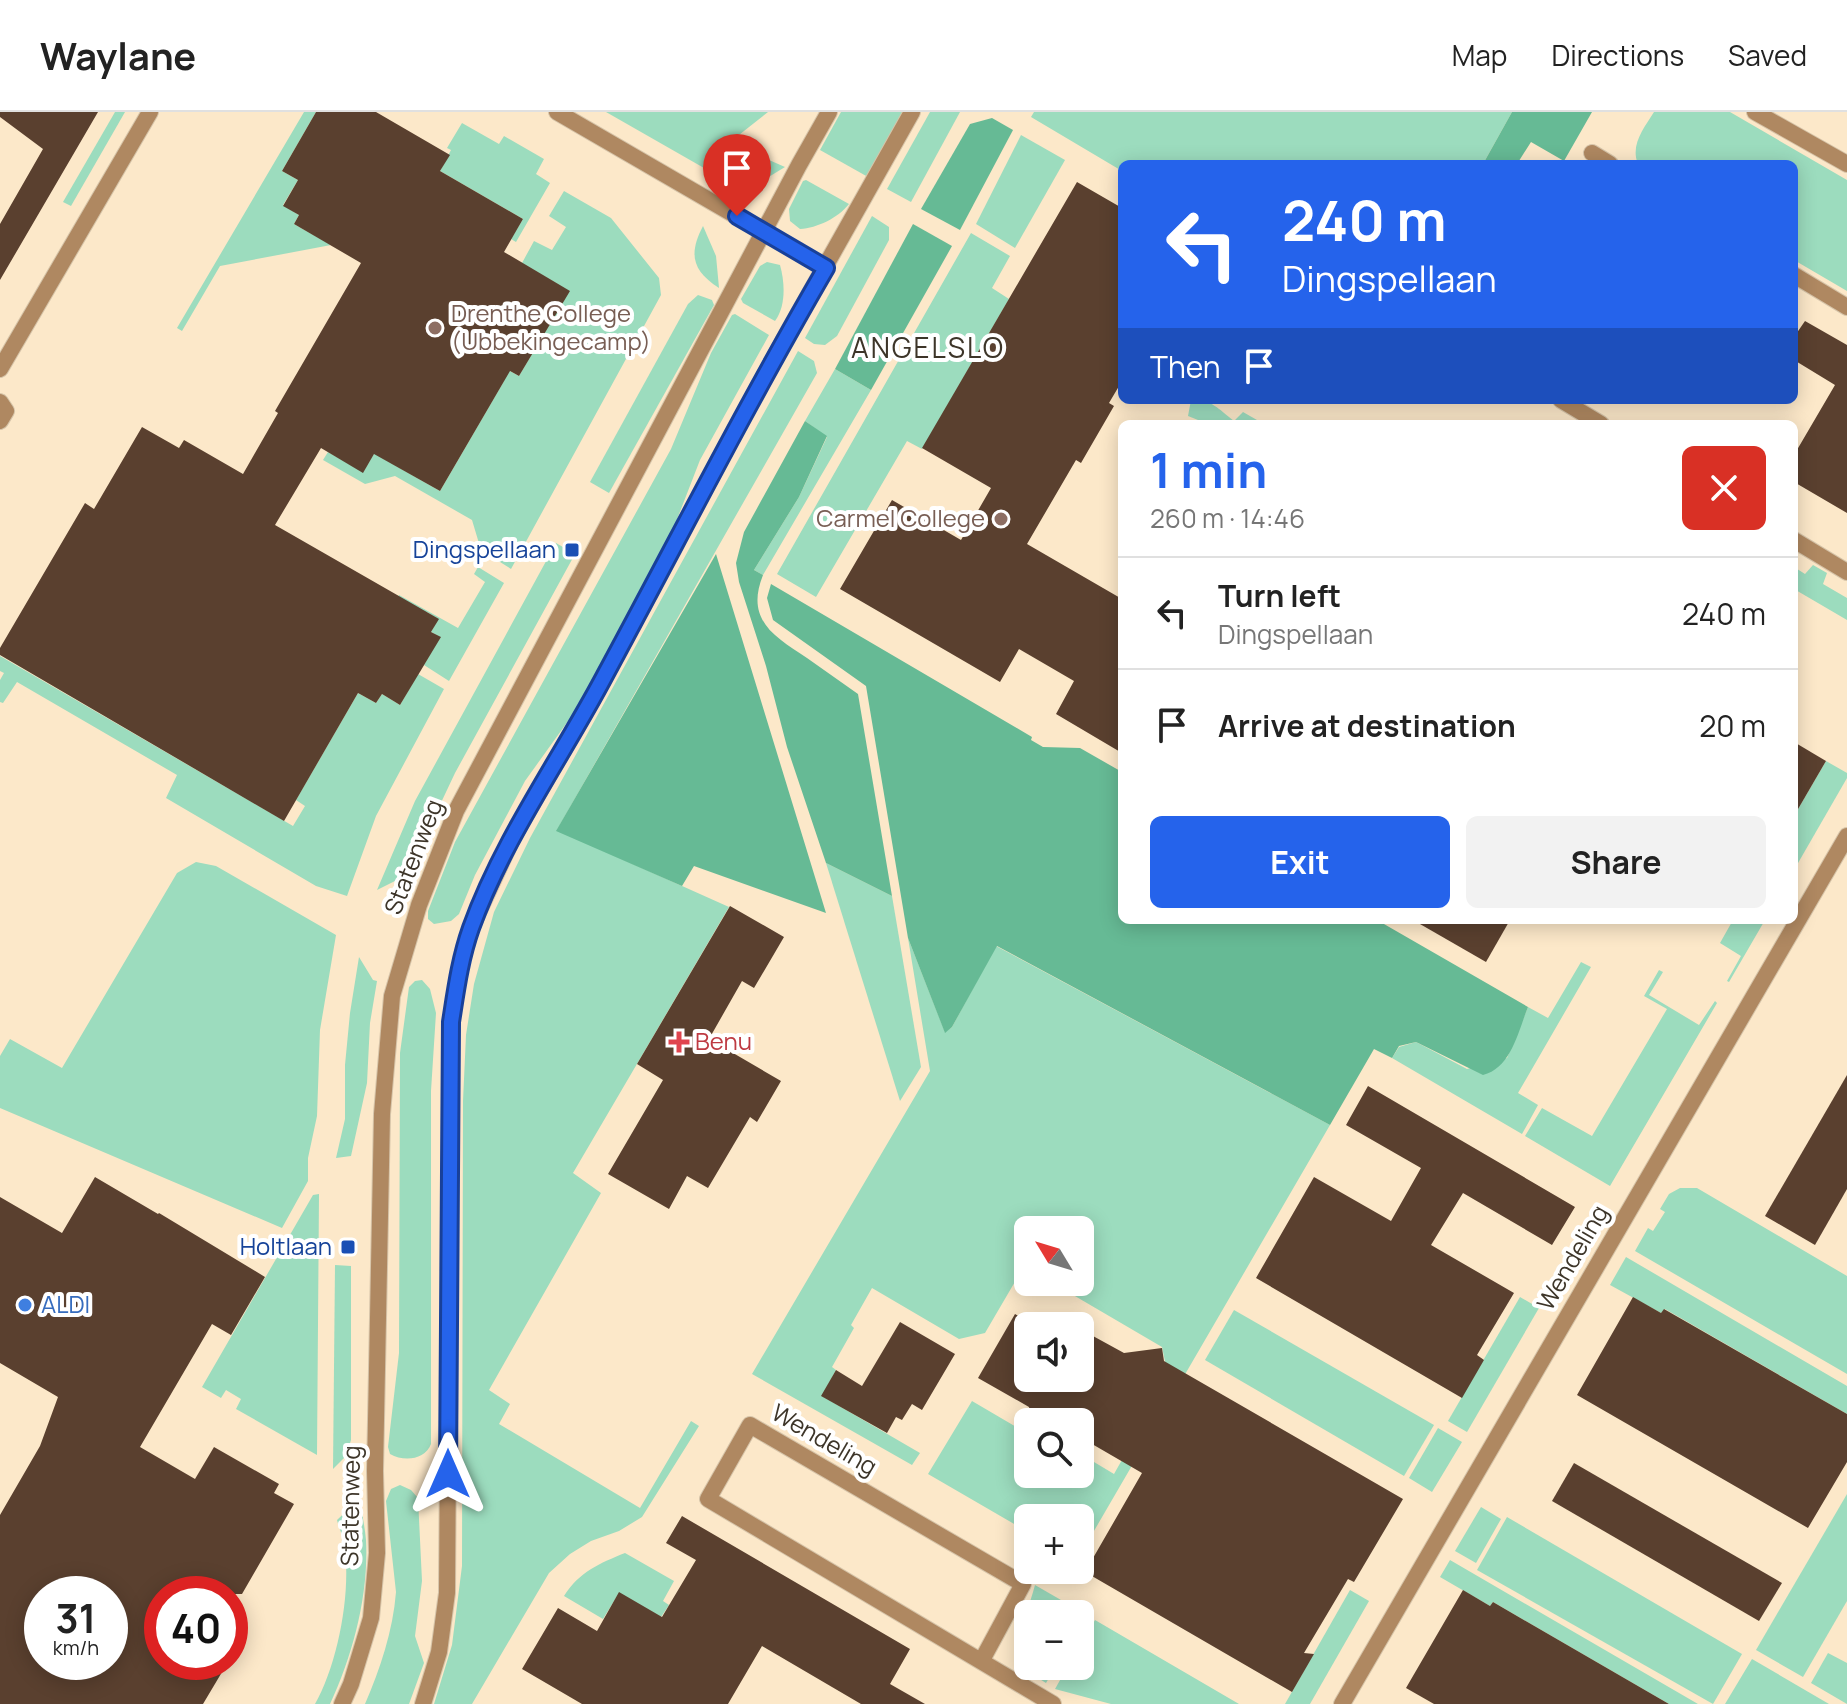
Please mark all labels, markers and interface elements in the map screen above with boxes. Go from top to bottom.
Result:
text: Waylane [40,29,196,81]
text: Map [1452,36,1507,74]
text: Directions [1551,36,1684,74]
text: Saved [1728,36,1807,74]
pin [703,134,771,216]
icon: arrive [715,146,759,190]
text: 240 m [1282,181,1447,258]
icon: left [1150,192,1254,296]
text: Dingspellaan [1282,254,1497,303]
place label: Drenthe College (Ubbekingecamp) [451,296,651,357]
marker: Drenthe College (Ubbekingecamp) [426,319,444,337]
district label: ANGELSLO [851,328,1005,366]
icon: arrive [1237,344,1281,388]
text: Then [1150,346,1221,387]
text: 1 min [1150,437,1267,502]
button: close [1682,446,1766,530]
text: 260 m · 14:46 [1150,500,1305,536]
place label: Carmel College [816,501,985,534]
marker: Carmel College [992,510,1010,528]
place label: Dingspellaan [413,532,556,565]
marker: Dingspellaan [563,541,581,559]
text: Turn left [1218,575,1341,616]
icon: left [1150,591,1194,635]
text: 240 m [1682,593,1766,634]
text: Dingspellaan [1218,616,1373,652]
icon: arrive [1150,703,1194,747]
text: Arrive at destination [1218,705,1516,746]
text: 20 m [1699,705,1766,746]
street label: Statenweg [376,794,450,919]
button: Exit [1150,816,1450,908]
button: Share [1466,816,1766,908]
place label: Benu [695,1024,752,1057]
marker: Benu [670,1033,688,1051]
street label: Wendeling [1528,1198,1615,1316]
north arrow [1014,1216,1094,1296]
map controls [1014,1216,1094,1680]
place label: Holtlaan [240,1229,332,1262]
marker: Holtlaan [339,1238,357,1256]
place label: ALDI [41,1287,90,1320]
marker: ALDI [16,1296,34,1314]
button: sound [1014,1312,1094,1392]
street label: Wendeling [766,1395,884,1482]
button: search [1014,1408,1094,1488]
position arrow [406,1432,490,1516]
street label: Statenweg [332,1445,367,1567]
button: + [1014,1504,1094,1584]
speed limit sign: 40 [144,1576,248,1680]
text: 31 [56,1590,96,1645]
button: − [1014,1600,1094,1680]
text: km/h [53,1634,99,1661]

